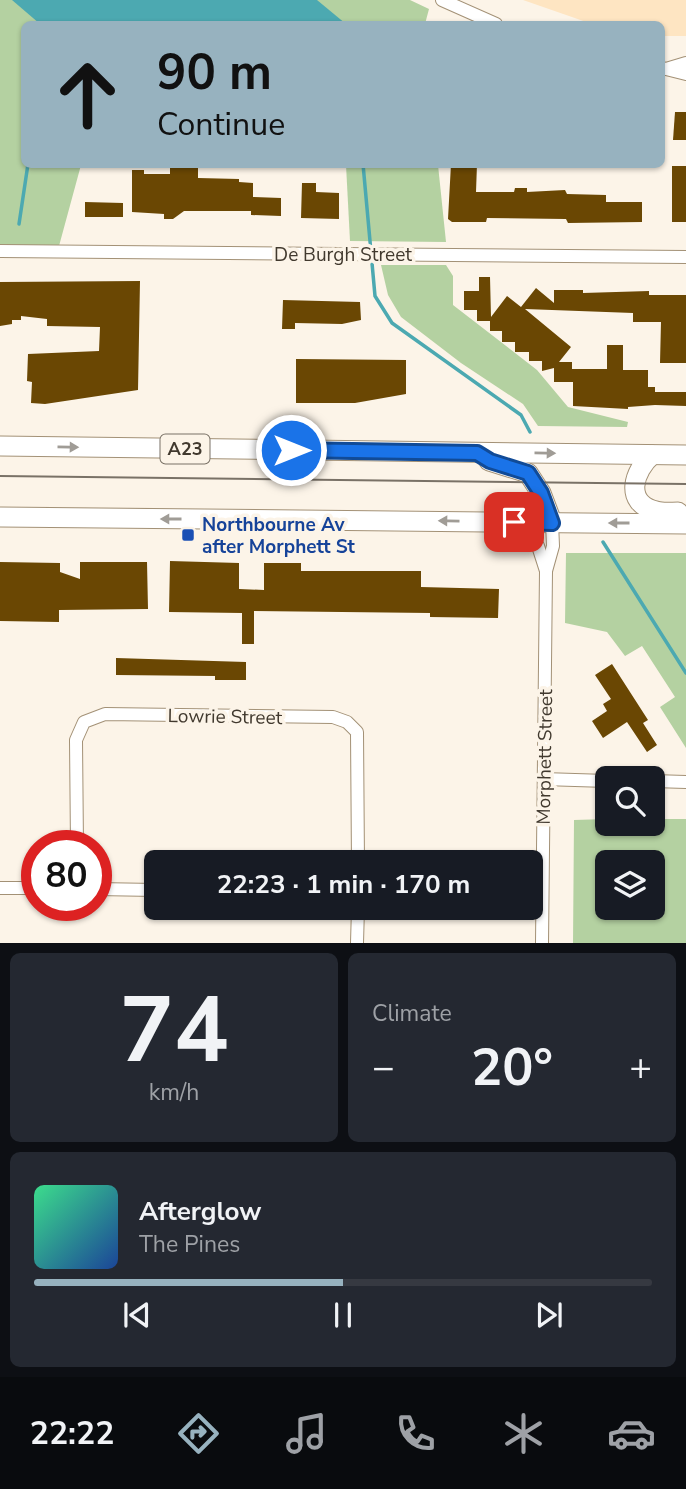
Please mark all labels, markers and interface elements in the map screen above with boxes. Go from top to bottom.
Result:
text: 90 m [157,39,272,106]
icon: ahead [42,49,133,140]
text: Continue [157,103,285,146]
street label: De Burgh Street [274,242,412,268]
position arrow [254,413,328,487]
road number: A23 [160,434,210,463]
one-way arrow [57,441,79,453]
one-way arrow [534,448,556,459]
pin [484,492,544,552]
icon: arrive [495,503,533,541]
place label: Northbourne Av after Morphett St [202,512,356,560]
one-way arrow [160,513,182,525]
one-way arrow [437,516,459,527]
one-way arrow [608,517,630,529]
marker: Northbourne Av after Morphett St [180,527,196,543]
street label: Morphett Street [531,689,559,825]
street label: Lowrie Street [167,703,283,731]
map controls [595,766,665,920]
button: search [595,766,665,836]
speed limit sign: 80 [21,830,112,921]
button: layers [595,850,665,920]
text: 22:23 · 1 min · 170 m [217,867,470,902]
text: 74 [119,969,229,1093]
text: Climate [372,998,452,1029]
text: 20° [471,1032,553,1103]
text: − [372,1042,395,1093]
text: + [629,1042,652,1093]
text: km/h [149,1077,199,1108]
text: Afterglow [139,1194,262,1229]
text: The Pines [139,1229,240,1260]
icon: previous [118,1296,156,1334]
icon: pause [324,1296,362,1334]
icon: next [530,1296,568,1334]
icon: directions [174,1409,223,1458]
icon: music [282,1409,331,1458]
icon: phone [391,1409,440,1458]
icon: climate [499,1409,548,1458]
icon: car [607,1409,656,1458]
text: 22:22 [30,1412,114,1455]

